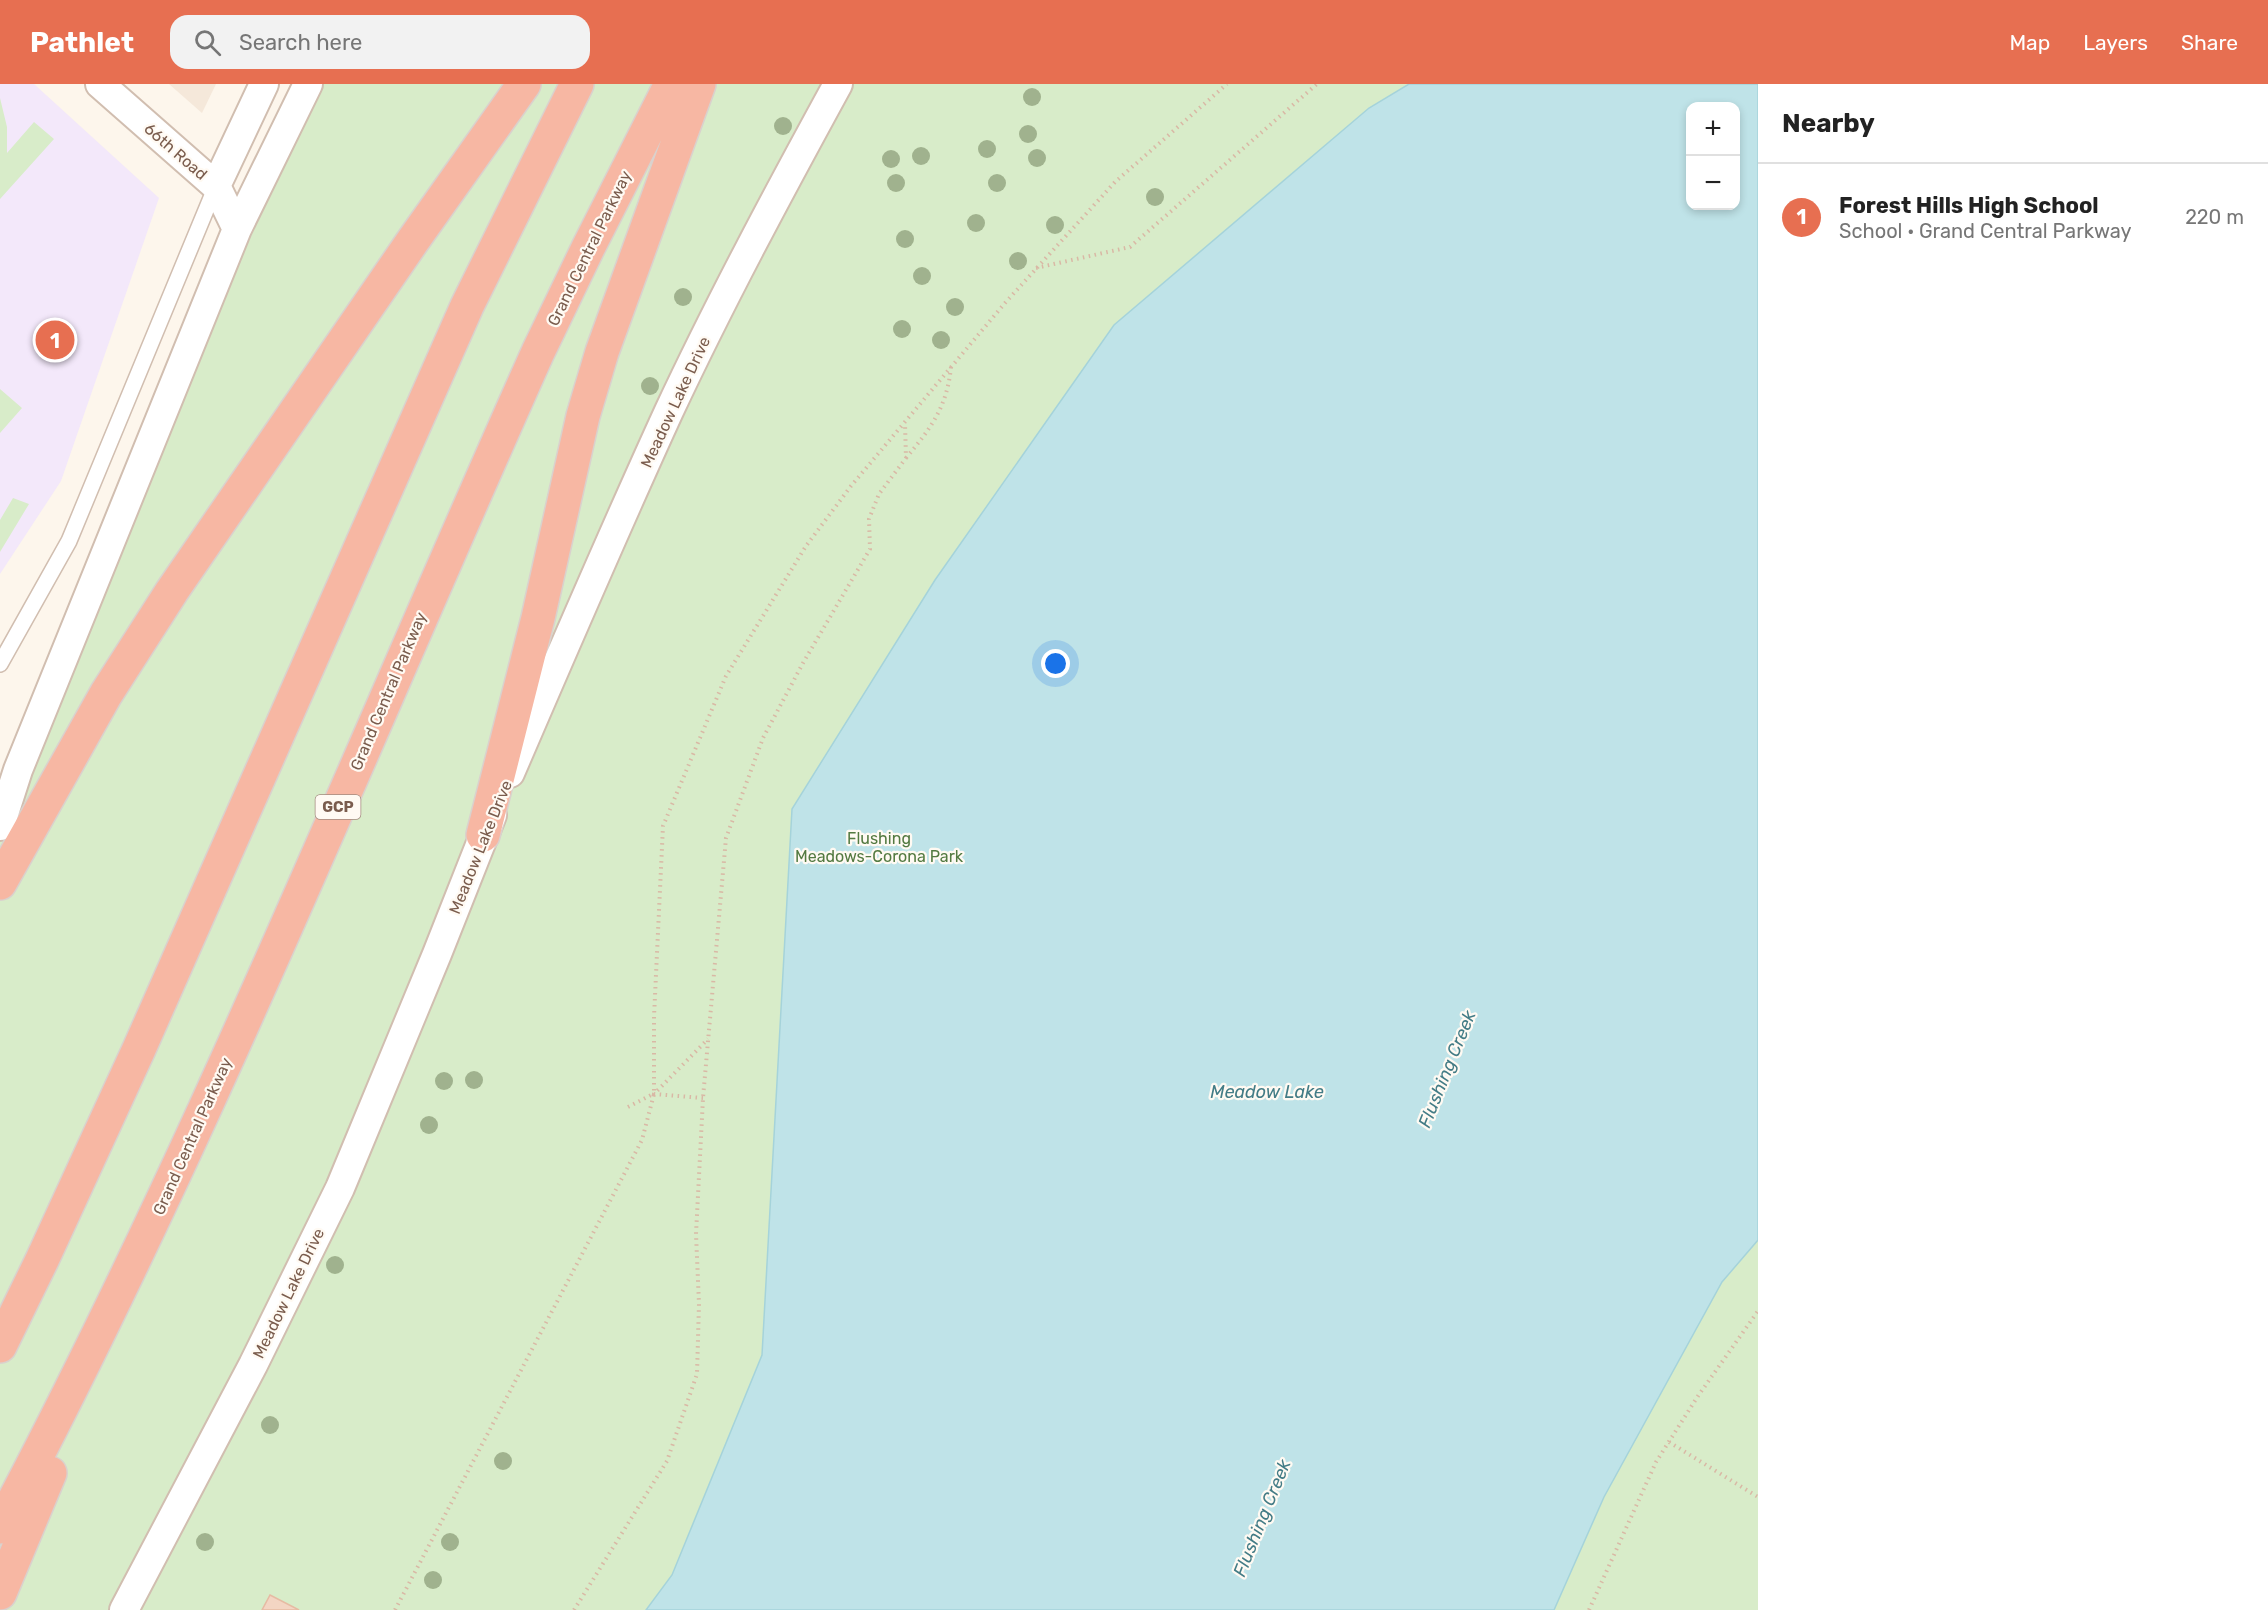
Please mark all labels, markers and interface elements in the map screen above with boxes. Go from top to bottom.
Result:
search box [170,15,590,69]
text: Pathlet [30,26,134,59]
icon: search [191,26,224,59]
text: Search here [239,29,362,56]
text: Map [2009,30,2050,55]
text: Layers [2083,30,2148,55]
text: Share [2181,30,2238,55]
map controls [1686,102,1740,210]
button: + [1686,102,1740,156]
text: Nearby [1782,108,1875,139]
street label: 66th Road [140,119,211,184]
button: − [1686,156,1740,210]
street label: Grand Central Parkway [544,167,635,329]
text: Forest Hills High School [1839,192,2099,219]
text: 1 [1797,205,1806,229]
text: 220 m [2185,205,2244,229]
text: School · Grand Central Parkway [1839,219,2132,243]
pin: 1 [36,318,74,362]
street label: Meadow Lake Drive [637,334,714,471]
street label: Grand Central Parkway [346,609,431,773]
your location [1041,649,1070,678]
street label: Meadow Lake Drive [445,778,516,917]
road number: GCP [316,795,360,819]
park label: Flushing Meadows-Corona Park [795,829,964,866]
water label: Flushing Creek [1413,1007,1481,1131]
street label: Grand Central Parkway [149,1054,236,1218]
water label: Meadow Lake [1210,1081,1324,1103]
street label: Meadow Lake Drive [249,1225,328,1361]
water label: Flushing Creek [1228,1456,1296,1580]

